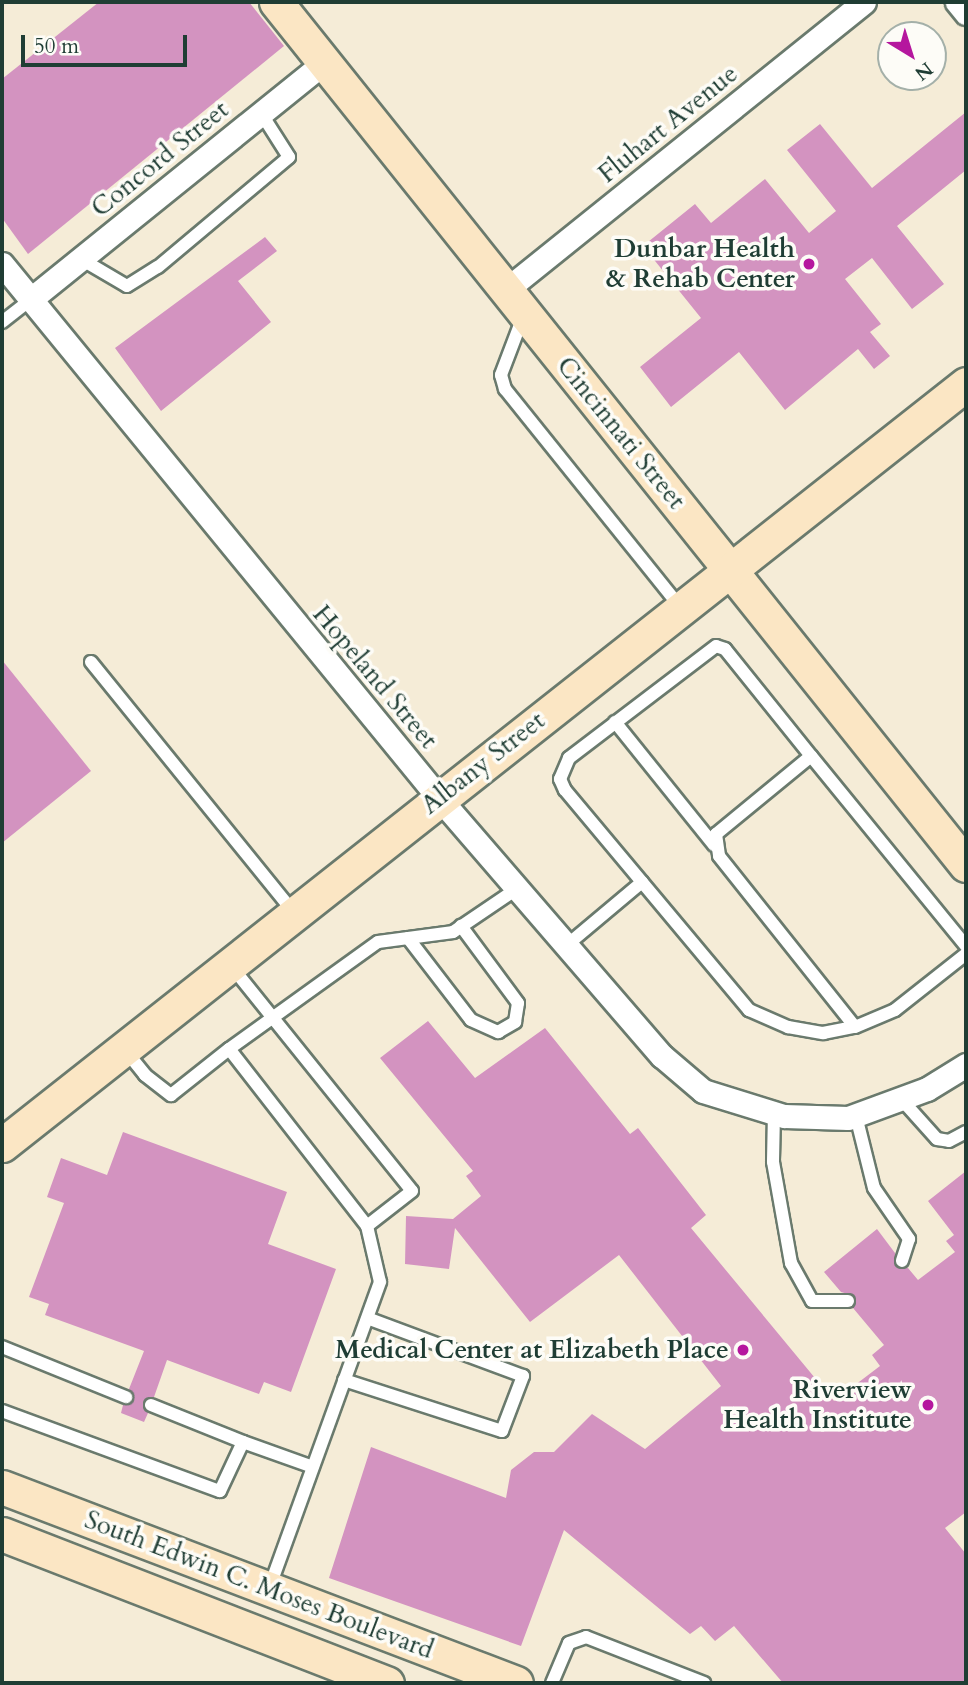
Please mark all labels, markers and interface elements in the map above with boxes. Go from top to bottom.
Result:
scale bar [24,21,191,65]
north arrow [877,21,947,91]
text: 50 m [34,32,79,61]
text: N [909,56,938,86]
street label: Fluhart Avenue [592,58,744,190]
street label: Concord Street [85,94,235,224]
place label: Dunbar Health & Rehab Center [606,233,795,294]
marker: Dunbar Health & Rehab Center [801,256,817,272]
street label: Cincinnati Street [550,351,692,515]
street label: Hopeland Street [306,599,444,755]
street label: Albany Street [415,705,551,821]
place label: Medical Center at Elizabeth Place [335,1334,729,1366]
marker: Medical Center at Elizabeth Place [735,1342,751,1358]
place label: Riverview Health Institute [723,1374,912,1436]
marker: Riverview Health Institute [918,1395,938,1415]
street label: South Edwin C. Moses Boulevard [80,1504,438,1666]

